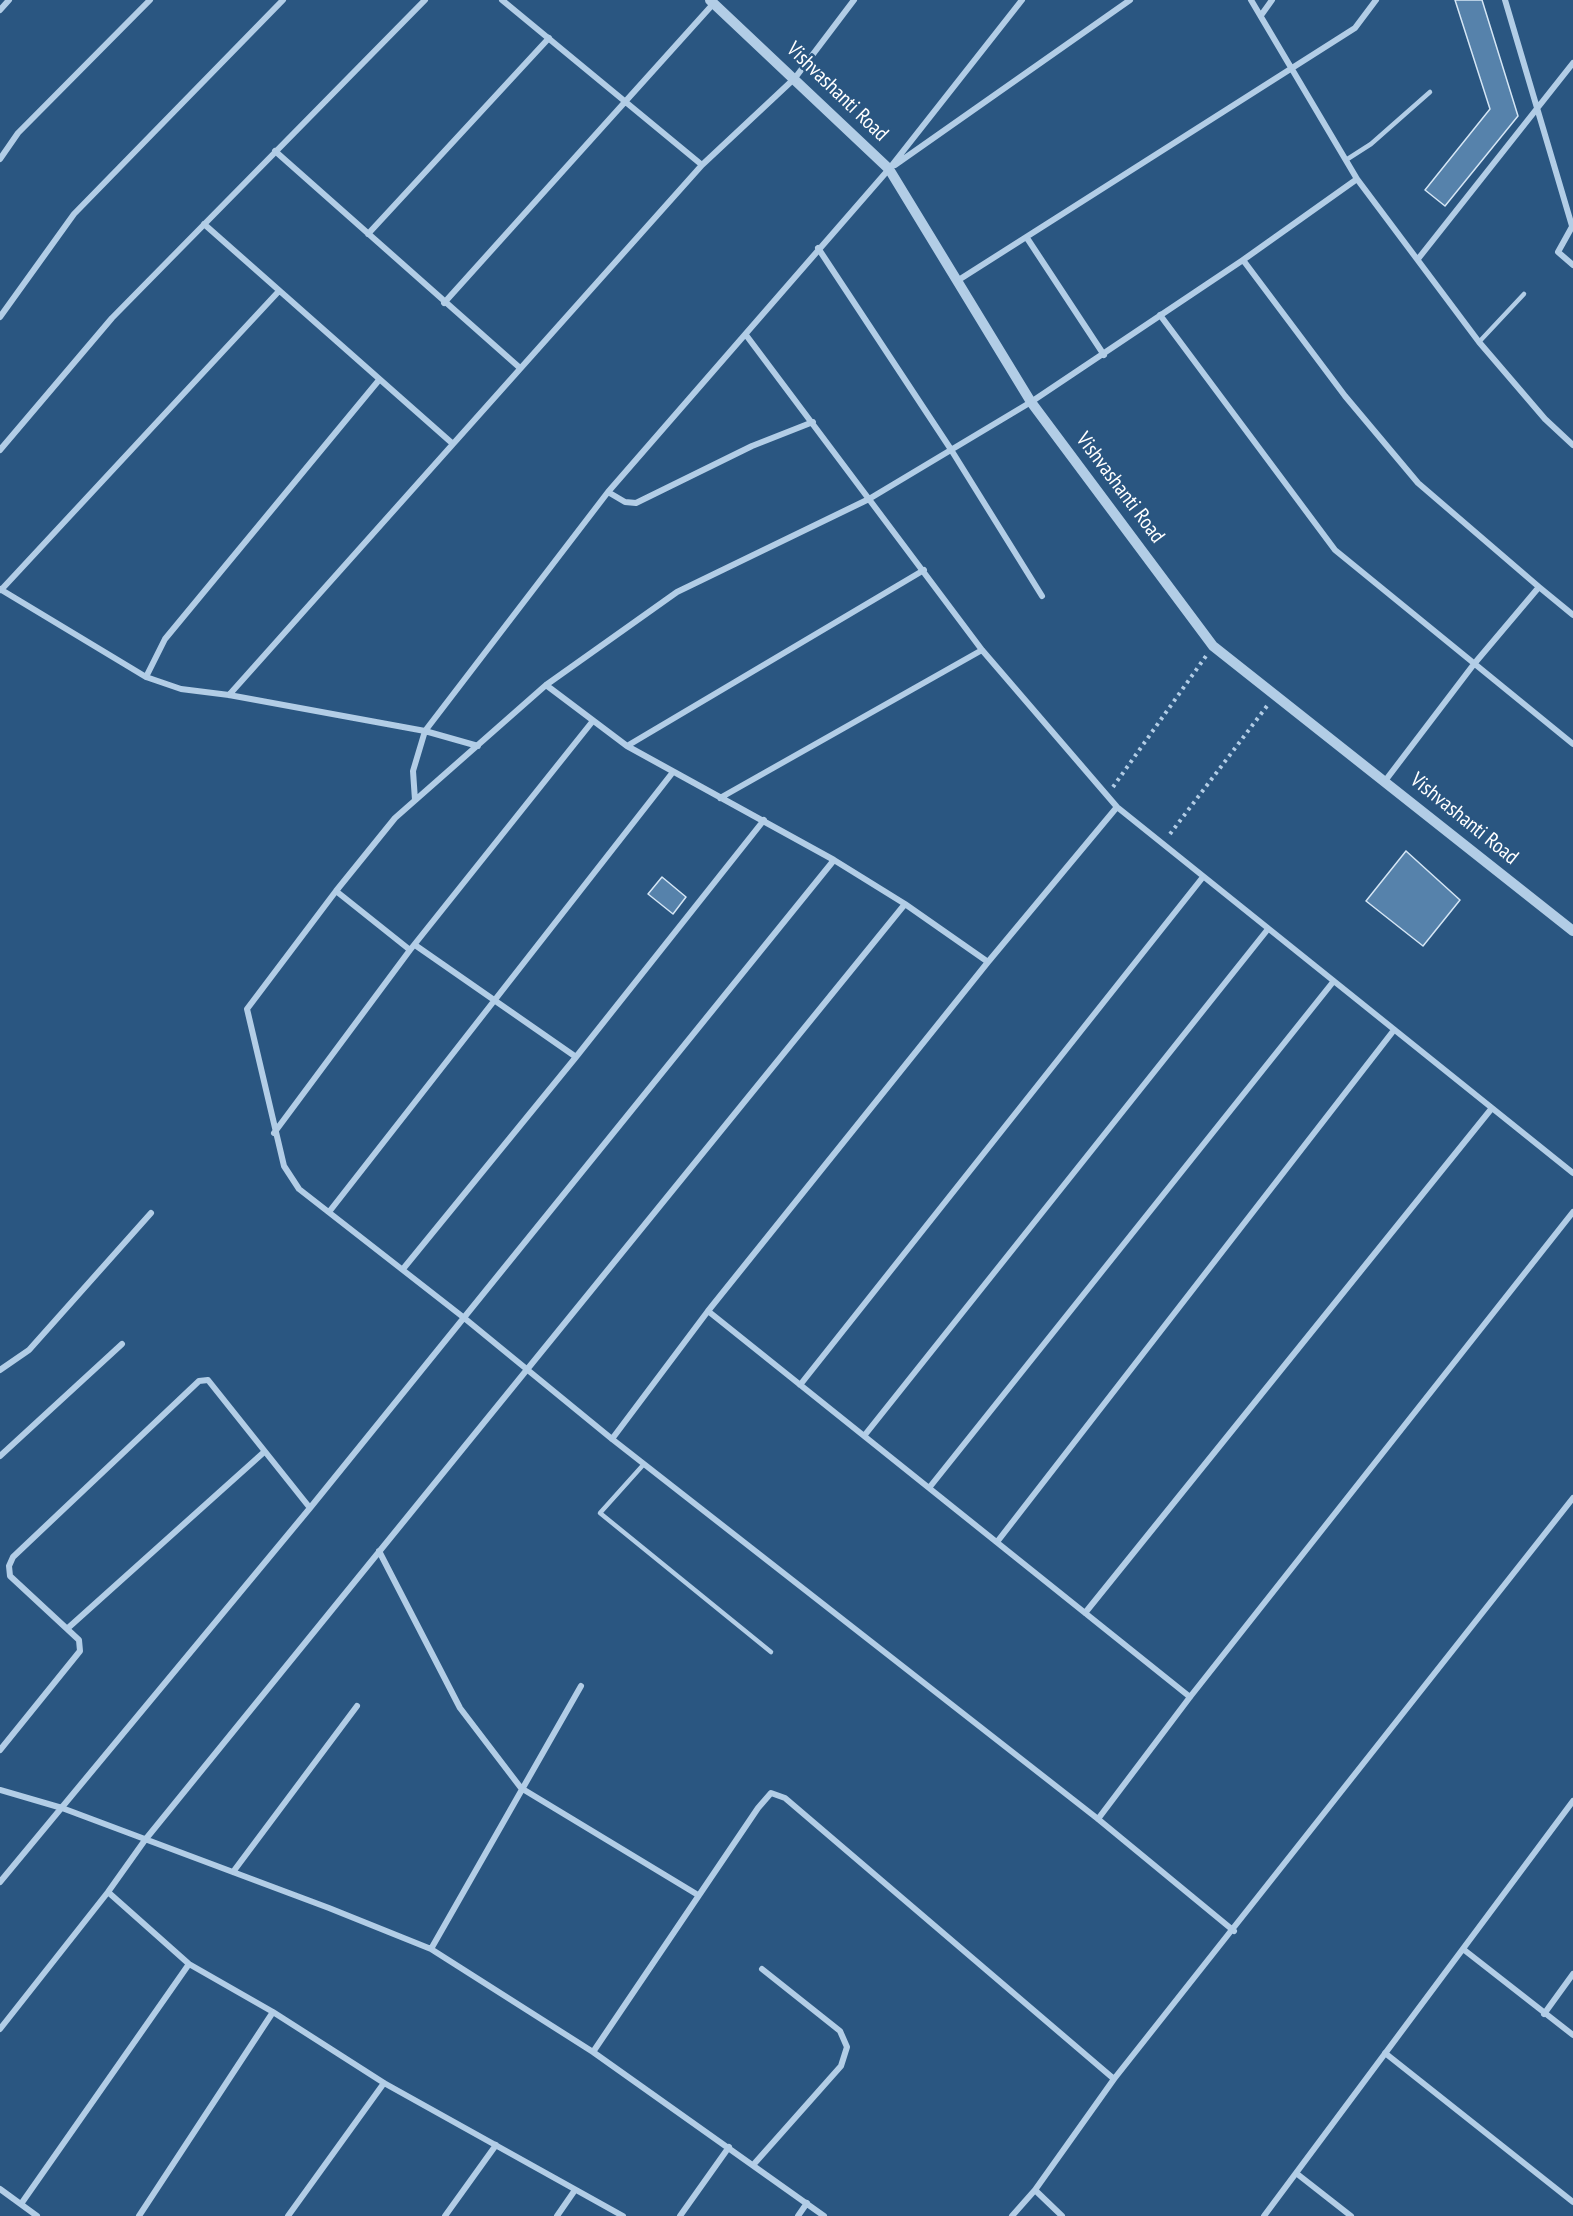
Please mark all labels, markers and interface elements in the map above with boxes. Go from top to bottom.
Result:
street label: Vishvashanti Road [781,37,893,147]
street label: Vishvashanti Road [1070,428,1170,548]
street label: Vishvashanti Road [1405,768,1523,870]

